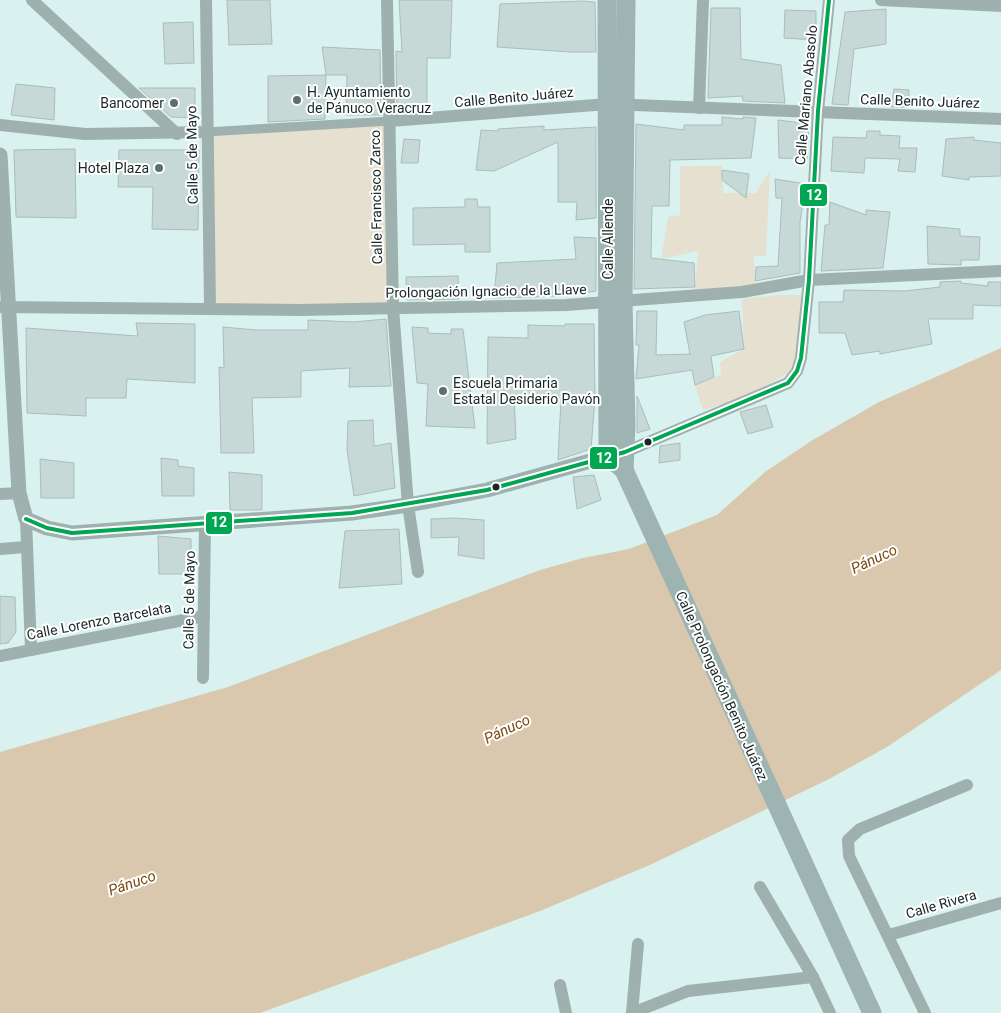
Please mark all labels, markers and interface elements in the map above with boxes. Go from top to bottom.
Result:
street label: Calle Mariano Abasolo [792,24,820,166]
place label: H. Ayuntamiento de Pánuco Veracruz [307,84,431,116]
street label: Calle Benito Juárez [454,84,574,110]
street label: Calle Benito Juárez [860,91,980,111]
marker: H. Ayuntamiento de Pánuco Veracruz [291,94,303,106]
place label: Bancomer [100,95,164,111]
marker: Bancomer [168,97,180,109]
street label: Calle 5 de Mayo [183,105,201,205]
street label: Calle Francisco Zarco [367,130,385,264]
place label: Hotel Plaza [78,160,149,176]
marker: Hotel Plaza [153,162,165,174]
line badge: 12 [799,183,828,207]
text: 12 [806,187,822,203]
street label: Calle Allende [600,199,616,279]
street label: Prolongación Ignacio de la Llave [385,281,587,301]
place label: Escuela Primaria Estatal Desiderio Pavón [453,375,600,407]
marker: Escuela Primaria Estatal Desiderio Pavón [437,385,449,397]
unlabelled marker [643,437,653,447]
line badge: 12 [589,446,618,470]
text: 12 [596,450,612,466]
unlabelled marker [491,482,501,492]
line badge: 12 [205,511,233,535]
text: 12 [211,514,227,530]
water label: Pánuco [848,540,900,578]
street label: Calle 5 de Mayo [180,550,198,650]
street label: Calle Prolongación Benito Juárez [673,589,771,783]
street label: Calle Lorenzo Barcelata [25,599,173,643]
water label: Pánuco [481,710,533,748]
water label: Pánuco [106,867,158,899]
street label: Calle Rivera [904,886,978,922]

